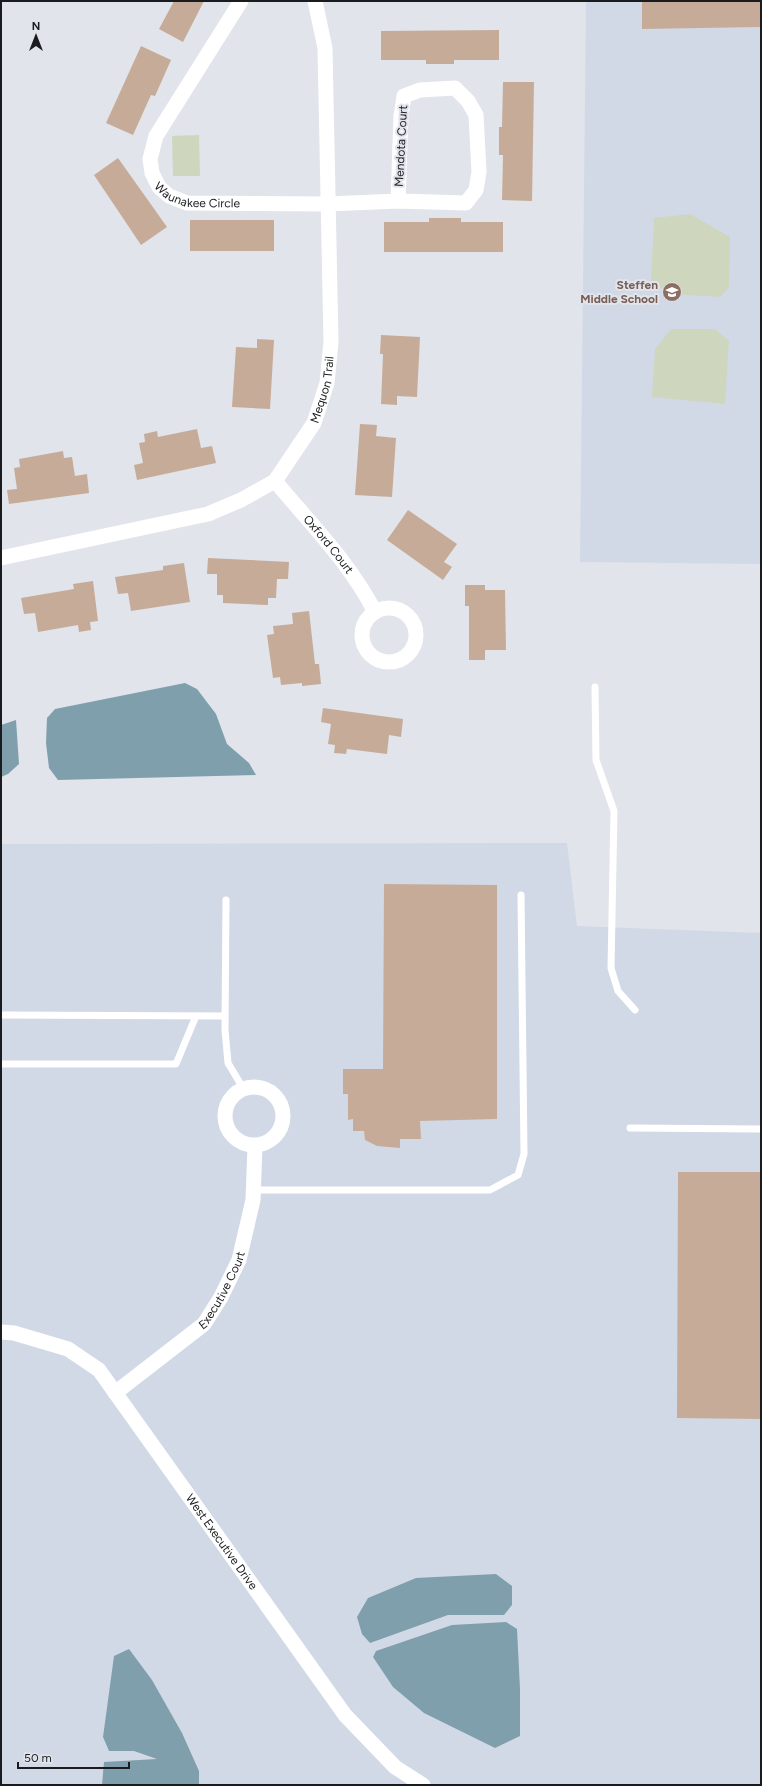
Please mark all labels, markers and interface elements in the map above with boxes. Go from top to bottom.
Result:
north arrow [16,16,56,56]
text: N [32,20,40,33]
street label: Mendota Court [392,104,410,187]
street label: Waunakee Circle [151,179,240,210]
place label: Steffen Middle School [580,278,658,306]
school or university icon: Steffen Middle School [661,281,683,303]
street label: Mequon Trail [307,355,337,425]
street label: Oxford Court [300,512,357,577]
street label: Executive Court [196,1250,248,1332]
street label: West Executive Drive [183,1491,261,1593]
scale bar [18,1744,129,1770]
text: 50 m [24,1751,52,1765]

